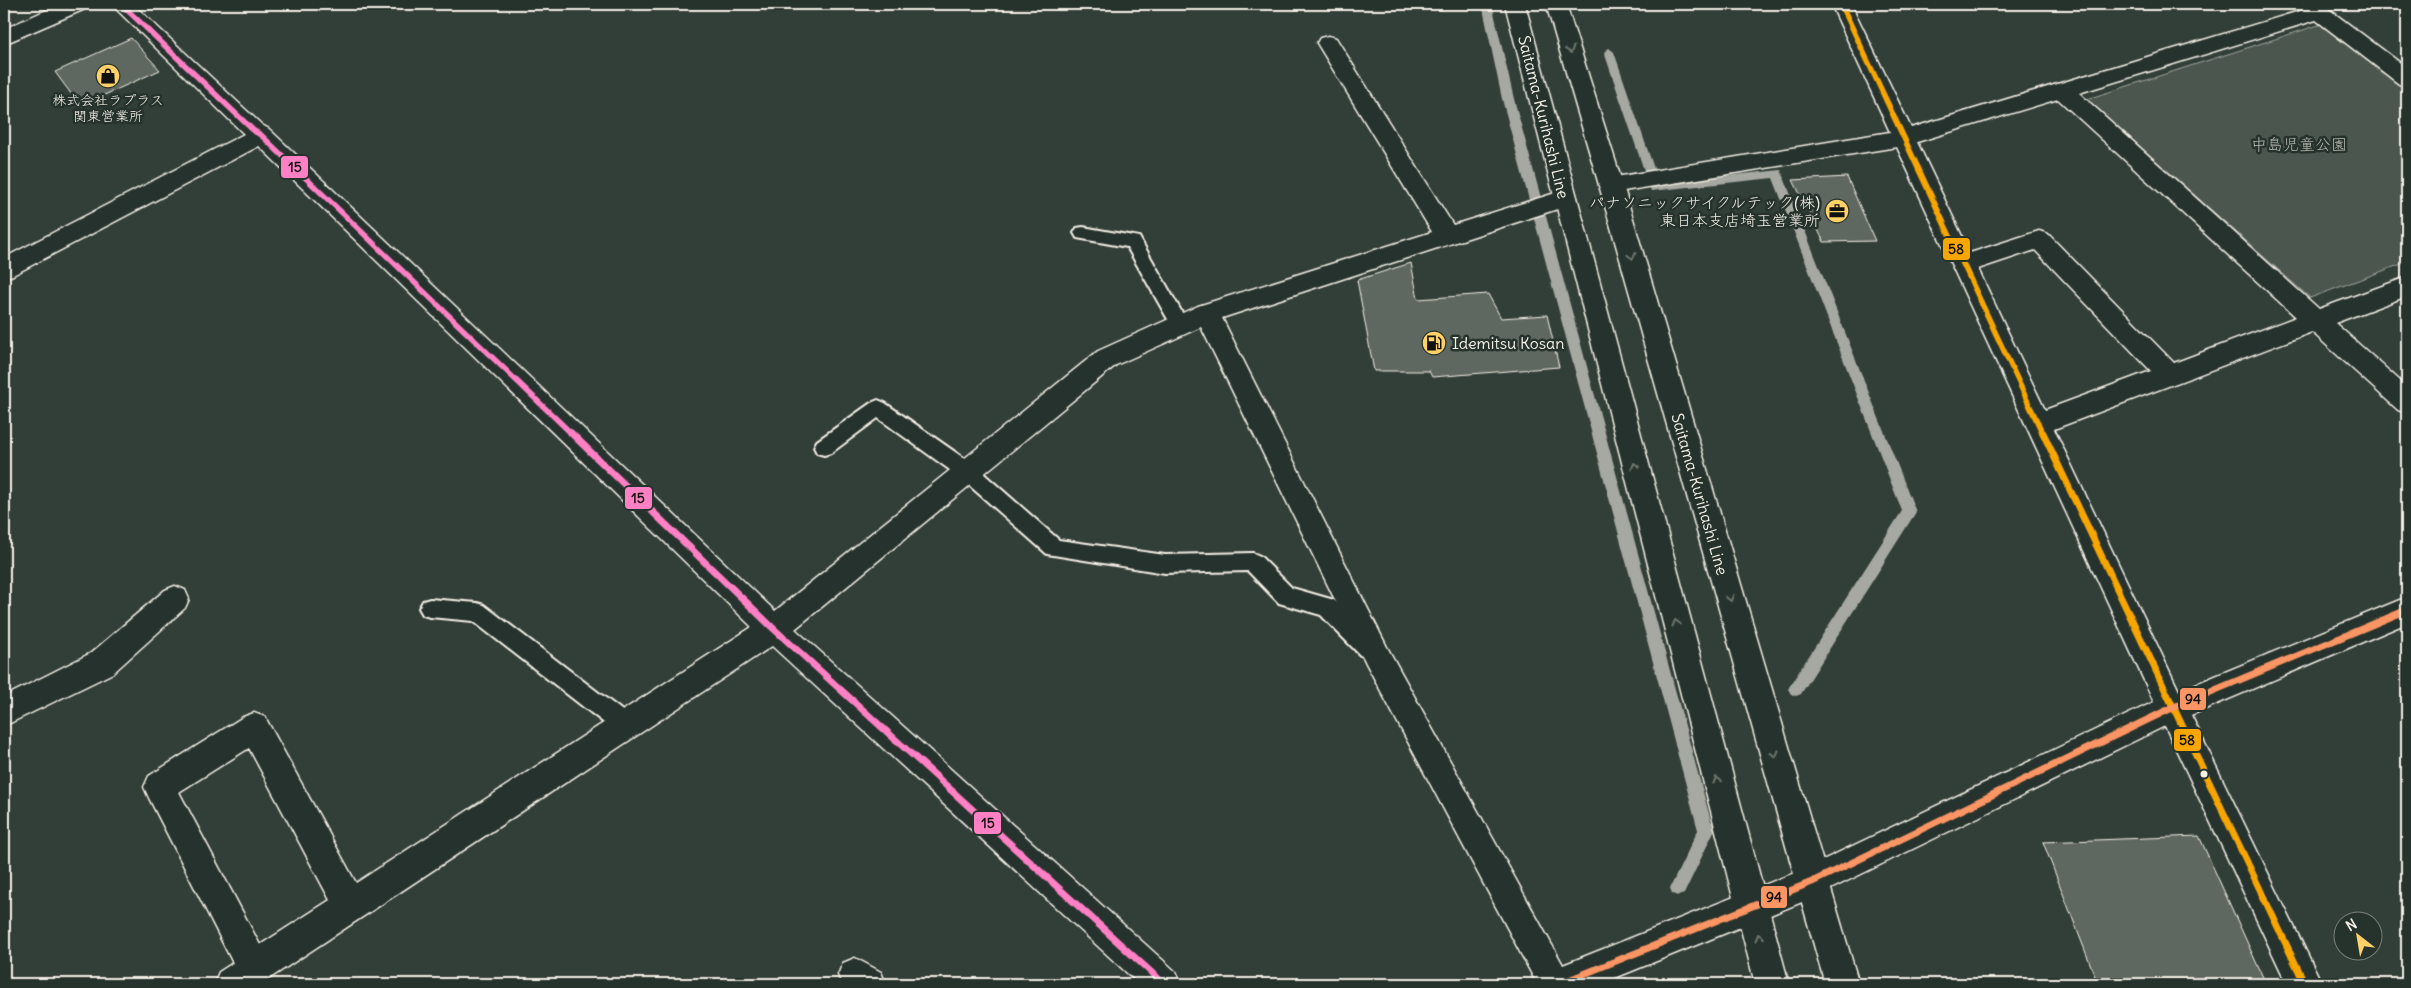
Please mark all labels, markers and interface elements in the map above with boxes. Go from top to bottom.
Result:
street label: Saitama-Kurihashi Line [1514,33,1574,201]
one-way arrow [1565,46,1575,54]
shop icon: 株式会社ラプラス 関東営業所 [95,63,121,89]
place label: 株式会社ラプラス 関東営業所 [52,91,164,125]
park label: 中島児童公園 [2251,134,2347,154]
line badge: 15 [280,155,309,179]
text: 15 [288,158,302,176]
place label: パナソニックサイクルテック(株) 東日本支店埼玉営業所 [1589,192,1820,230]
office icon: パナソニックサイクルテック(株) 東日本支店埼玉営業所 [1824,198,1850,224]
line badge: 58 [1942,237,1971,261]
text: 58 [1948,240,1964,258]
one-way arrow [1626,252,1636,260]
fuel station icon: Idemitsu Kosan [1421,330,1447,356]
place label: Idemitsu Kosan [1452,333,1564,353]
street label: Saitama-Kurihashi Line [1667,411,1733,577]
one-way arrow [1630,461,1641,470]
line badge: 15 [624,486,653,510]
text: 15 [631,489,645,507]
one-way arrow [1724,593,1735,602]
one-way arrow [1671,619,1682,628]
line badge: 94 [2179,687,2207,711]
text: 94 [2185,690,2201,708]
line badge: 58 [2173,728,2202,752]
text: 58 [2179,731,2195,749]
one-way arrow [1770,749,1780,757]
unlabelled marker [2199,769,2209,779]
one-way arrow [1712,776,1723,785]
line badge: 15 [973,811,1002,835]
text: 15 [981,814,995,832]
line badge: 94 [1760,885,1788,909]
text: 94 [1766,888,1782,906]
north arrow [2334,910,2384,960]
text: N [2343,915,2360,935]
one-way arrow [1754,934,1764,942]

